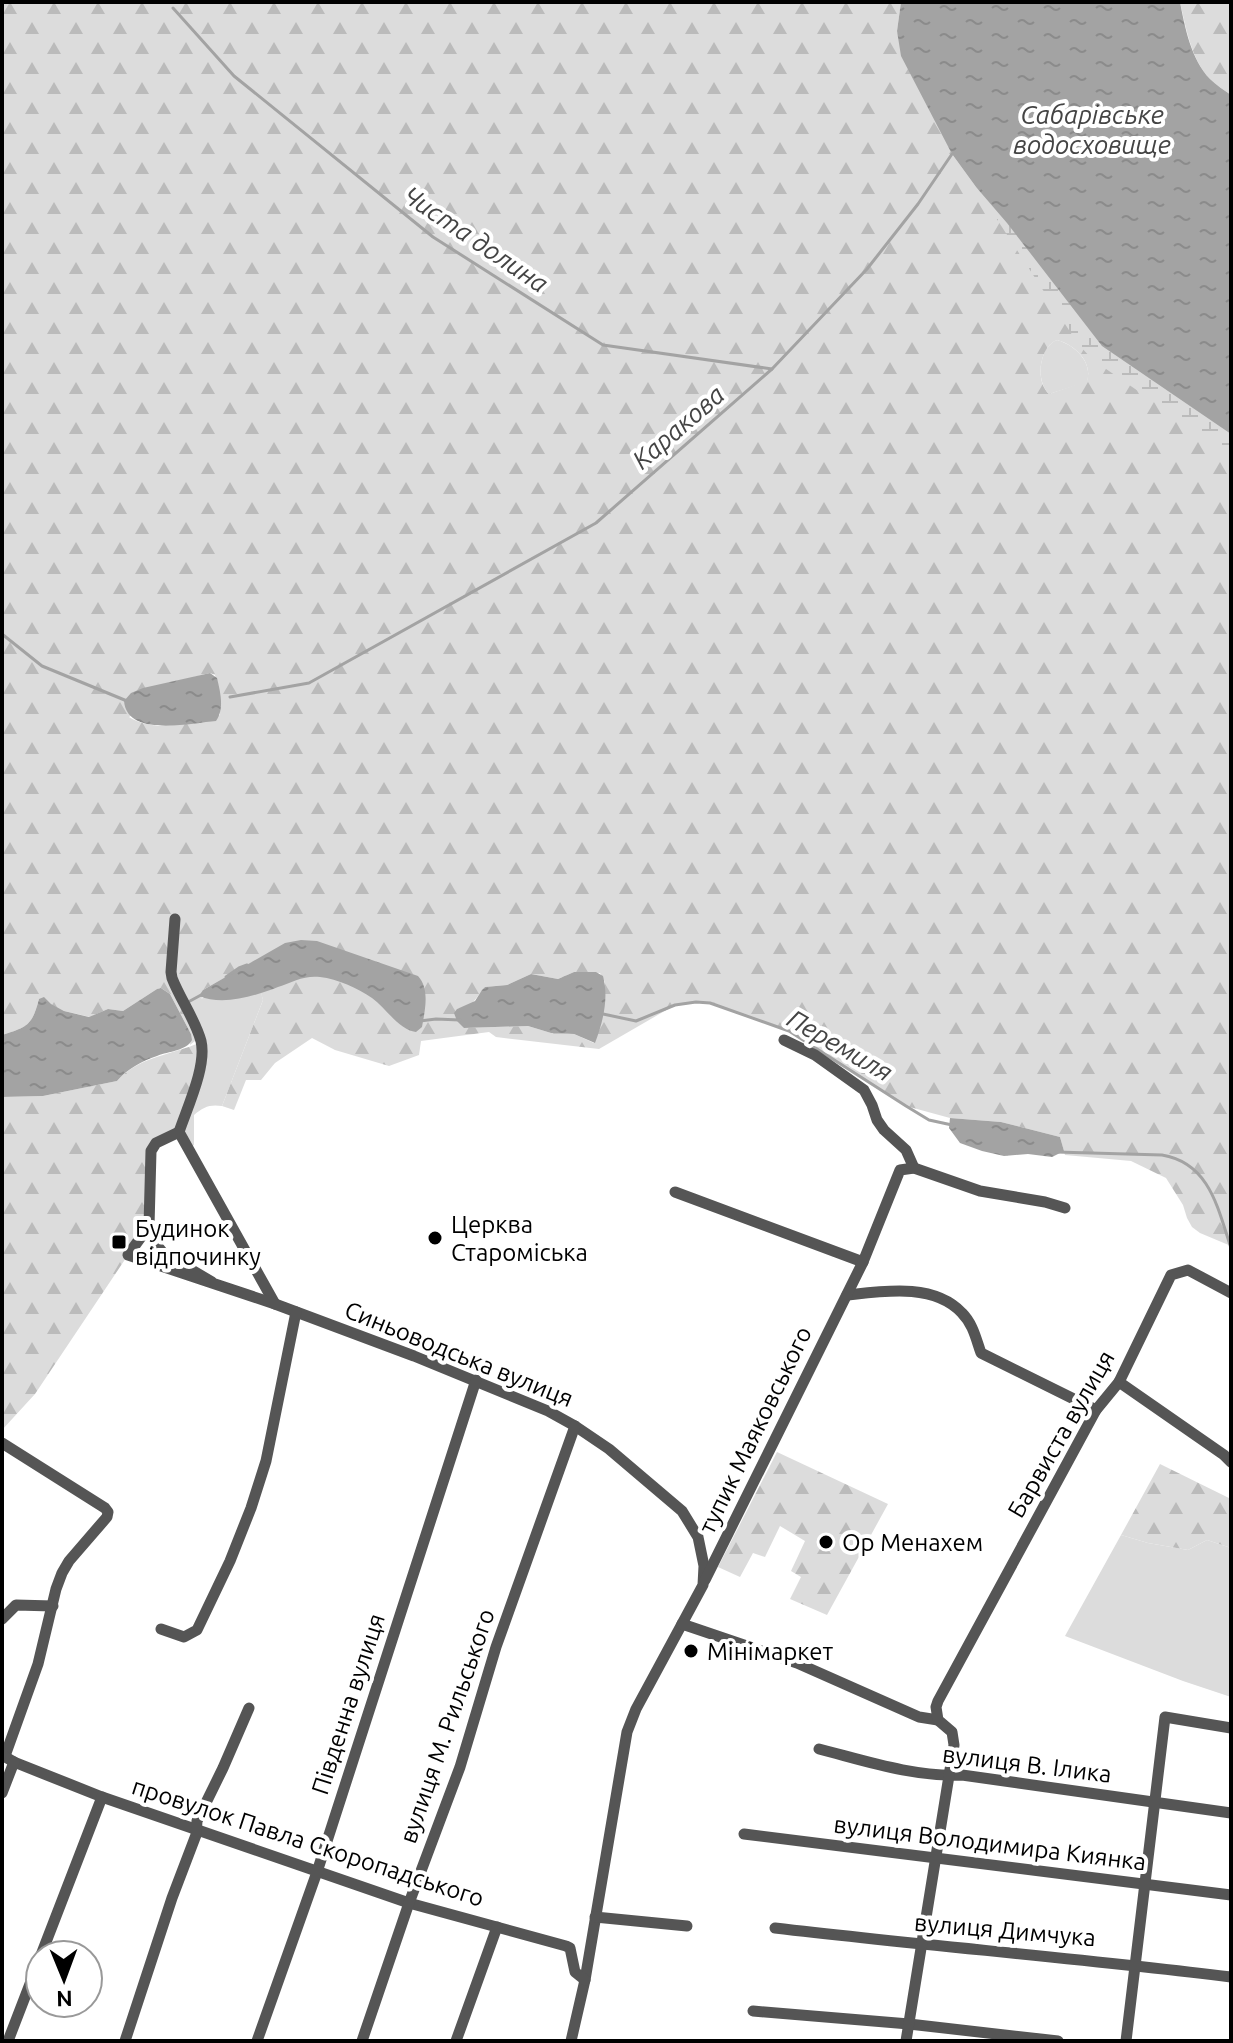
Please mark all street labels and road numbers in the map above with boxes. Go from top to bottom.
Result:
street label: Синьоводська вулиця [341,1296,577,1412]
street label: тупик Маяковського [693,1322,817,1538]
street label: Барвиста вулиця [1002,1346,1120,1522]
street label: вулиця М. Рильського [394,1605,500,1847]
street label: Південна вулиця [306,1610,390,1798]
street label: вулиця В. Ілика [941,1740,1113,1788]
street label: провулок Павла Скоропадського [129,1772,487,1912]
street label: вулиця Володимира Киянка [832,1810,1148,1876]
street label: вулиця Димчука [913,1909,1097,1951]

